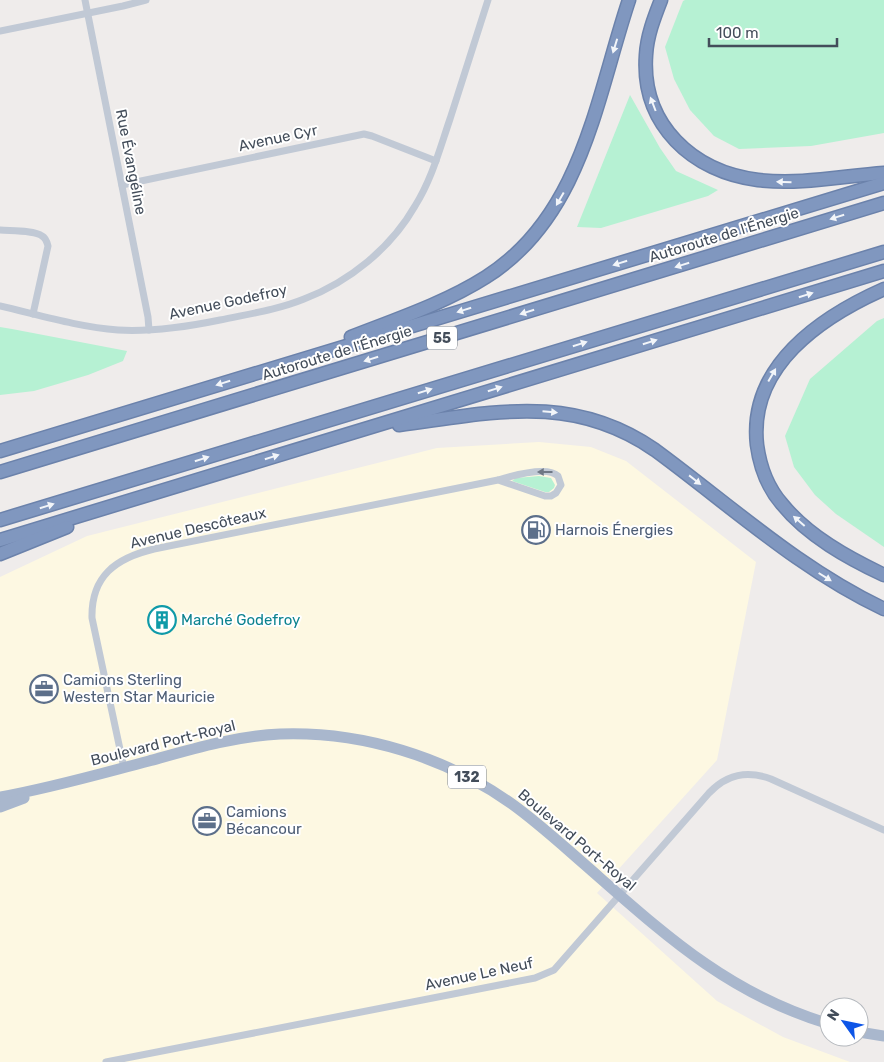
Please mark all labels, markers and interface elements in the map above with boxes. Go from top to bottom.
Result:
scale bar [709,15,836,47]
text: 100 m [716,24,758,42]
one-way arrow [610,39,618,54]
one-way arrow [649,96,657,111]
street label: Rue Évangéline [112,108,150,216]
street label: Avenue Cyr [237,121,319,155]
one-way arrow [775,177,791,185]
one-way arrow [556,192,564,207]
street label: Autoroute de l'Énergie [647,204,801,266]
one-way arrow [830,214,845,222]
one-way arrow [612,259,627,267]
one-way arrow [674,261,689,269]
street label: Avenue Godefroy [167,281,289,323]
one-way arrow [798,291,813,299]
one-way arrow [457,307,472,315]
one-way arrow [519,309,534,317]
street label: Autoroute de l'Énergie [260,322,414,384]
road number: 55 [427,326,457,349]
one-way arrow [643,338,658,346]
one-way arrow [573,339,588,347]
one-way arrow [363,356,378,364]
one-way arrow [768,368,777,381]
one-way arrow [216,379,231,387]
one-way arrow [487,385,502,393]
one-way arrow [417,386,432,394]
one-way arrow [543,408,559,416]
one-way arrow [264,453,279,461]
one-way arrow [195,454,210,462]
one-way arrow [536,468,552,476]
one-way arrow [688,475,702,485]
one-way arrow [39,501,54,509]
street label: Avenue Descôteaux [128,504,268,552]
fuel station icon: Harnois Énergies [521,515,551,545]
one-way arrow [792,516,805,527]
place label: Harnois Énergies [555,521,673,539]
one-way arrow [819,572,832,581]
building icon: Marché Godefroy [147,605,177,635]
place label: Marché Godefroy [181,611,300,629]
place label: Camions Sterling Western Star Mauricie [63,671,215,706]
office icon: Camions Sterling Western Star Mauricie [29,674,59,704]
street label: Boulevard Port-Royal [89,716,237,770]
road number: 132 [448,766,486,789]
street label: Boulevard Port-Royal [514,785,640,895]
place label: Camions Bécancour [226,803,302,838]
office icon: Camions Bécancour [192,806,222,836]
street label: Avenue Le Neuf [423,954,535,994]
north arrow [819,997,869,1047]
text: N [824,1006,843,1024]

